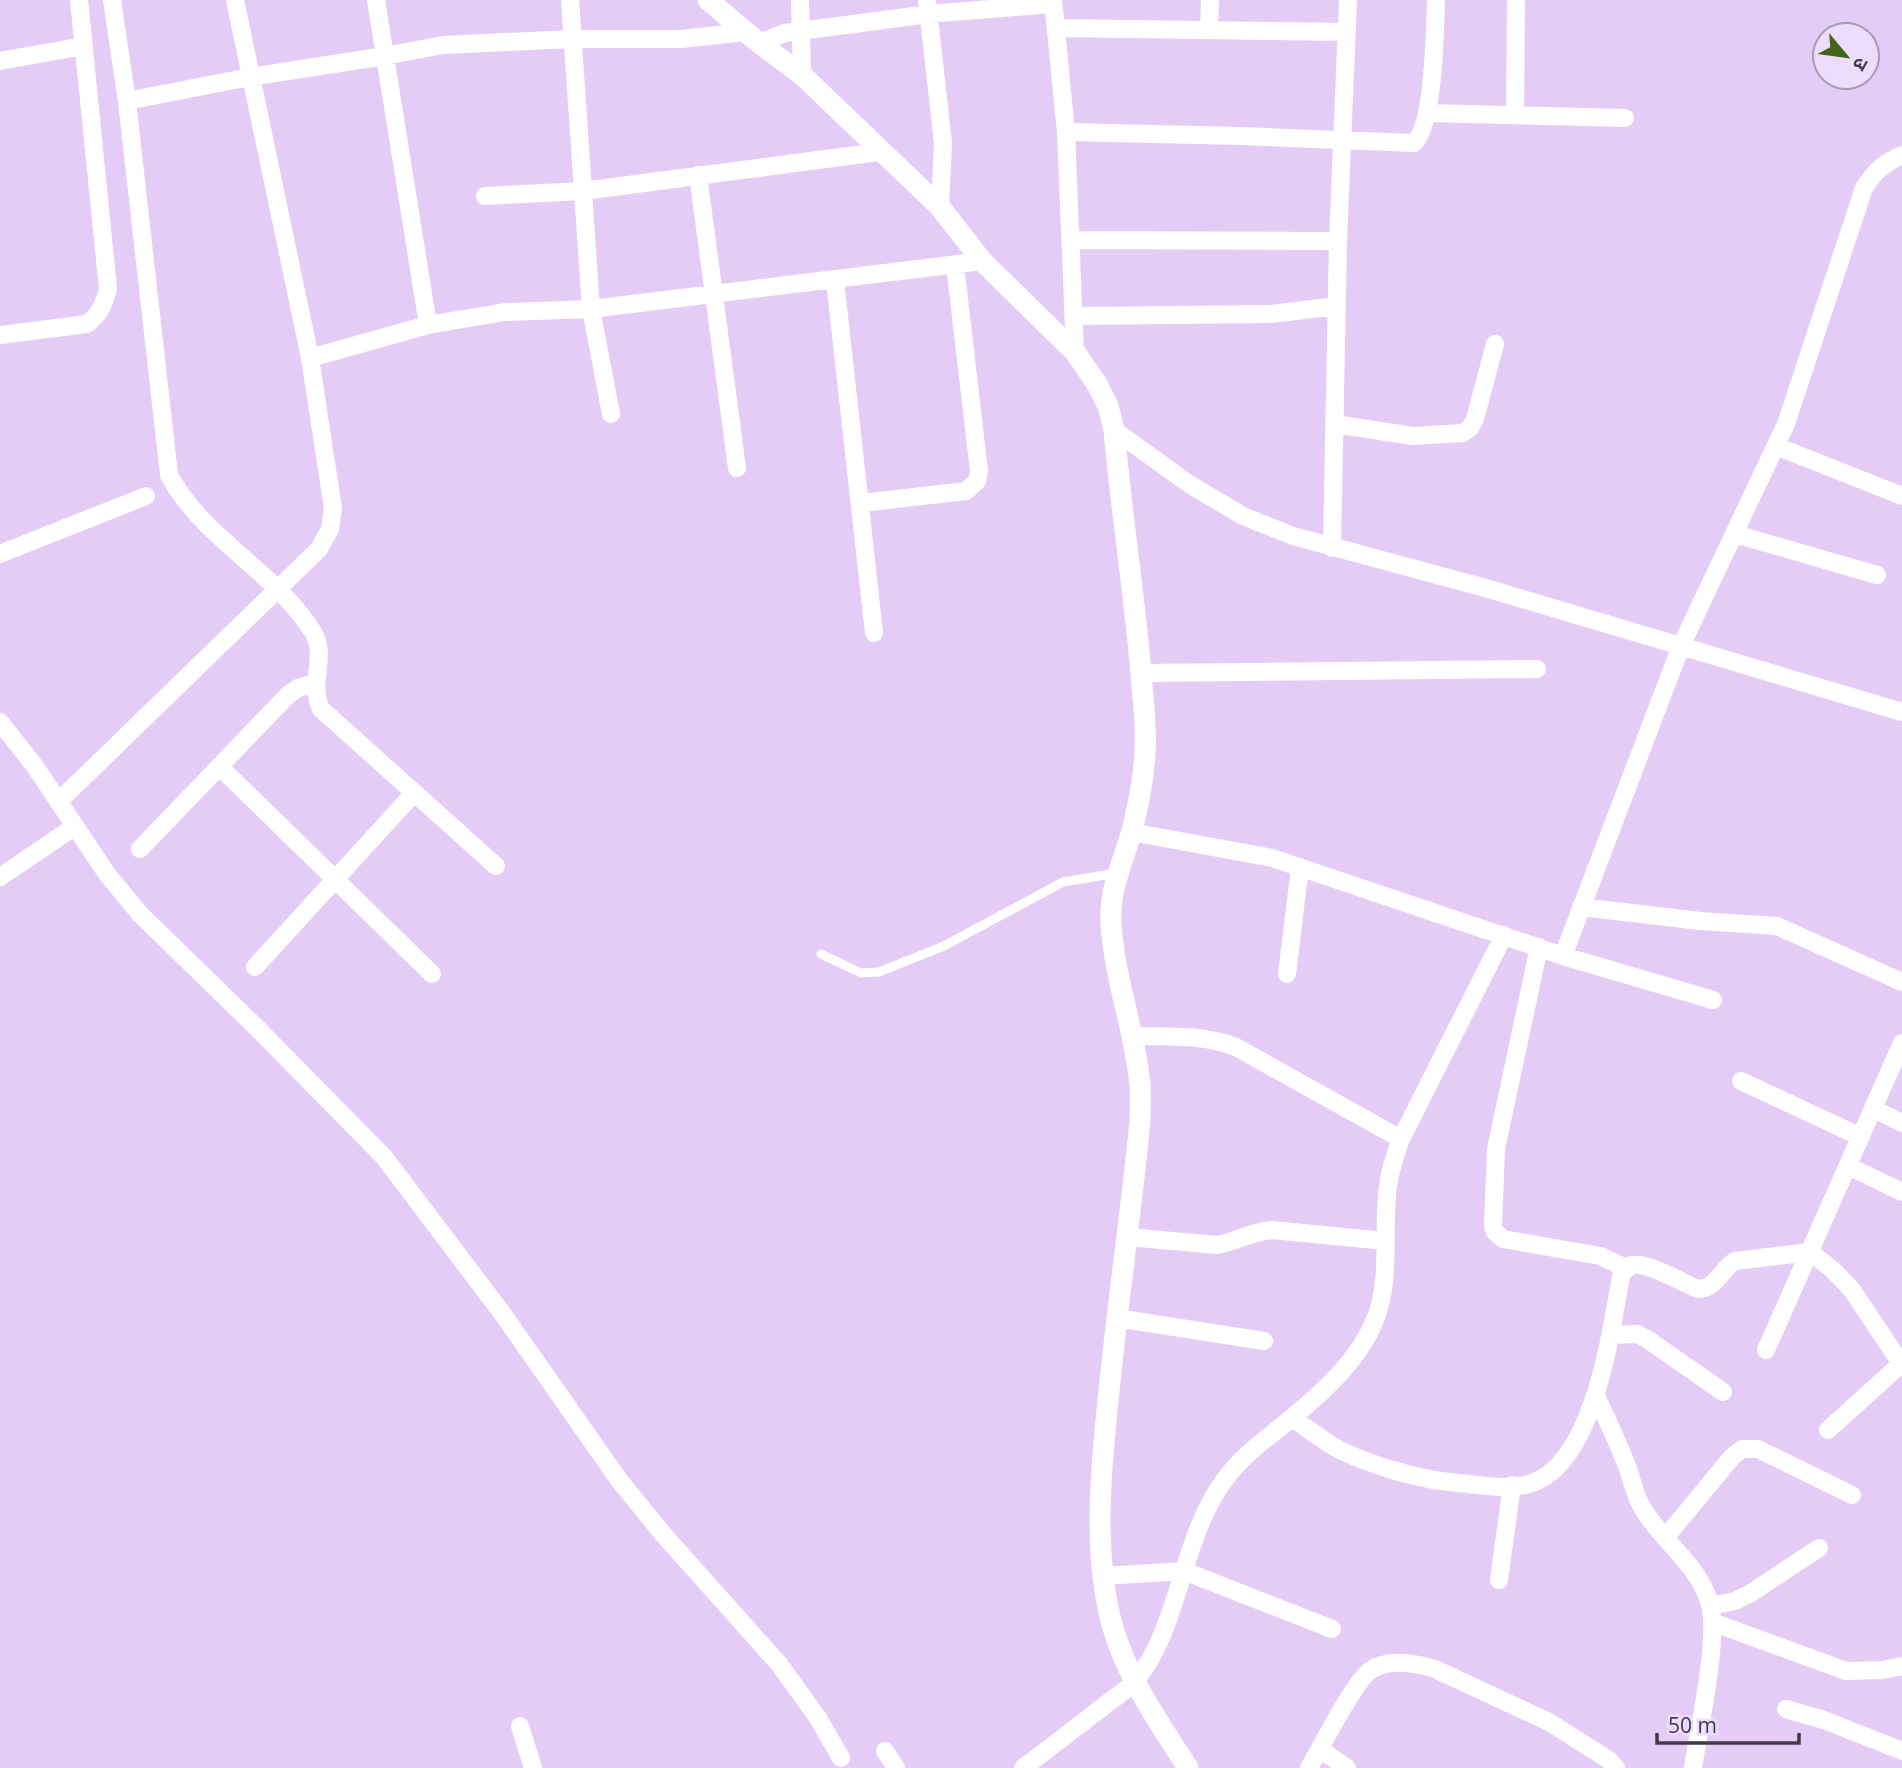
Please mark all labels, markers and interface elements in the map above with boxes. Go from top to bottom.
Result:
north arrow [1811,21,1881,91]
text: उ [1846,53,1875,76]
scale bar [1657,1702,1799,1746]
text: 50 m [1668,1711,1717,1739]

